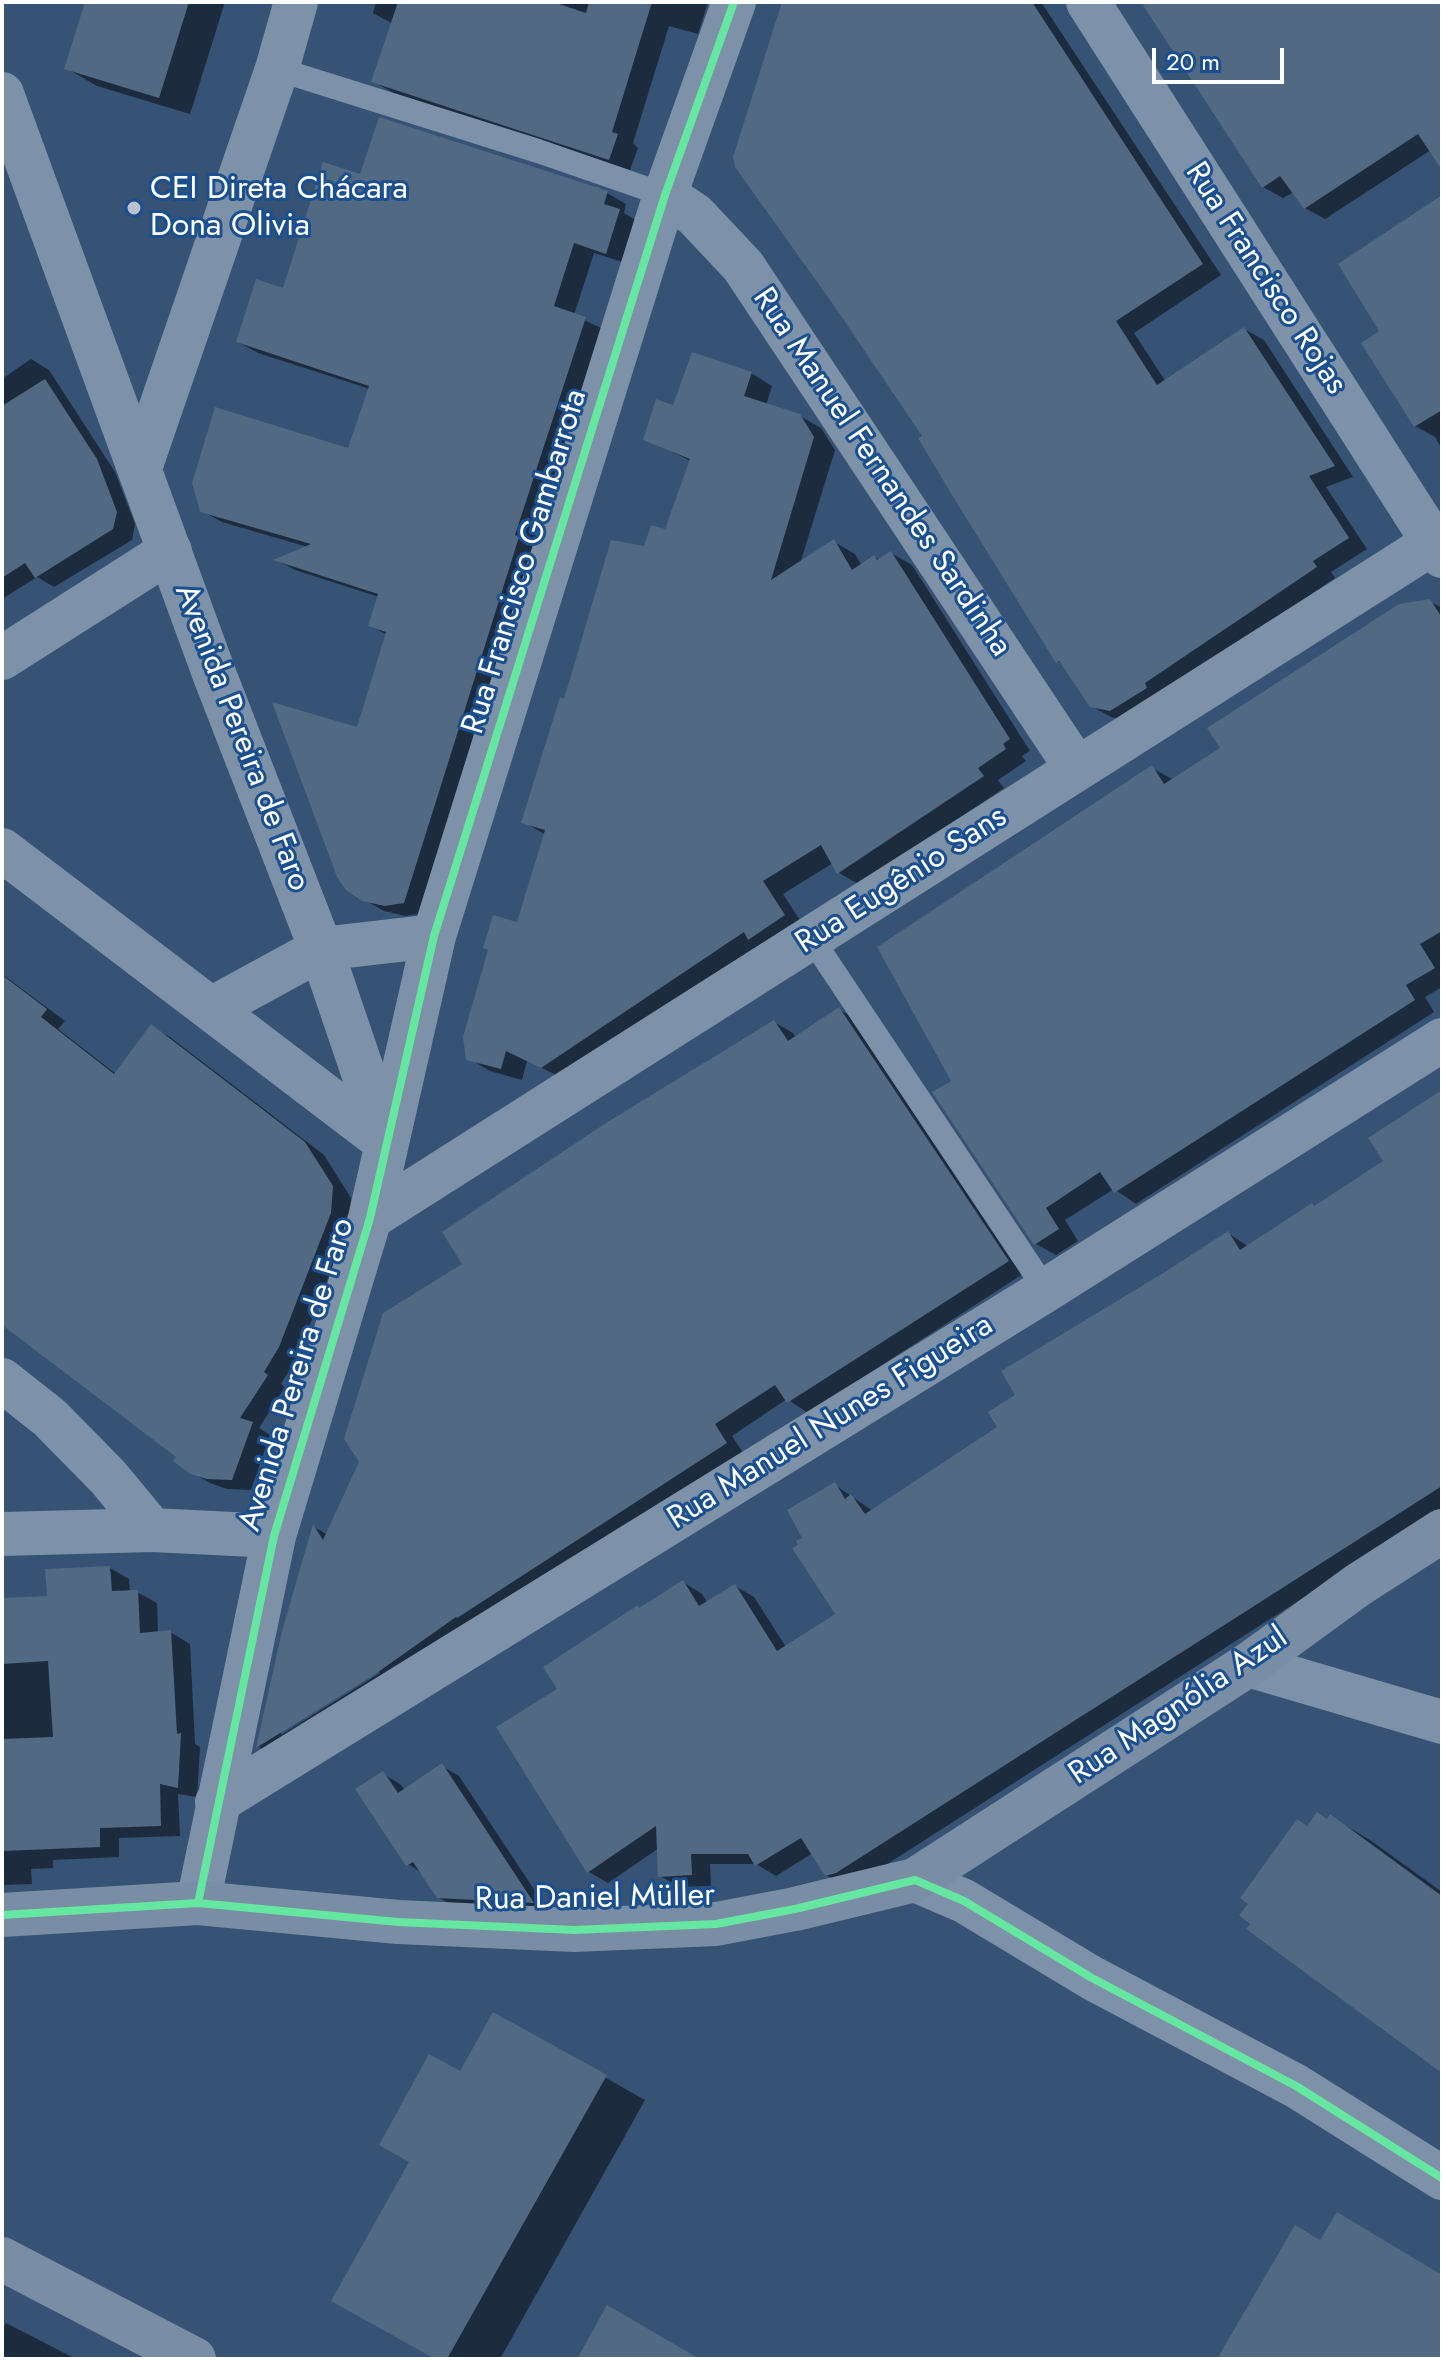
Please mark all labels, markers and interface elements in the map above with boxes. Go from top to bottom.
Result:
scale bar [1156,32,1288,82]
text: 20 m [1166,44,1220,79]
street label: Rua Francisco Rojas [1176,156,1354,402]
place label: CEI Direta Chácara Dona Olivia [150,171,408,246]
marker: CEI Direta Chácara Dona Olivia [125,199,143,217]
street label: Rua Manuel Fernandes Sardinha [743,281,1019,665]
street label: Rua Francisco Gambarrota [455,385,597,739]
street label: Avenida Pereira de Faro [165,579,317,897]
street label: Rua Eugênio Sans [789,799,1015,963]
street label: Avenida Pereira de Faro [232,1214,364,1536]
street label: Rua Manuel Nunes Figueira [661,1307,1001,1539]
street label: Rua Magnólia Azul [1062,1620,1296,1794]
street label: Rua Daniel Müller [475,1878,715,1920]

